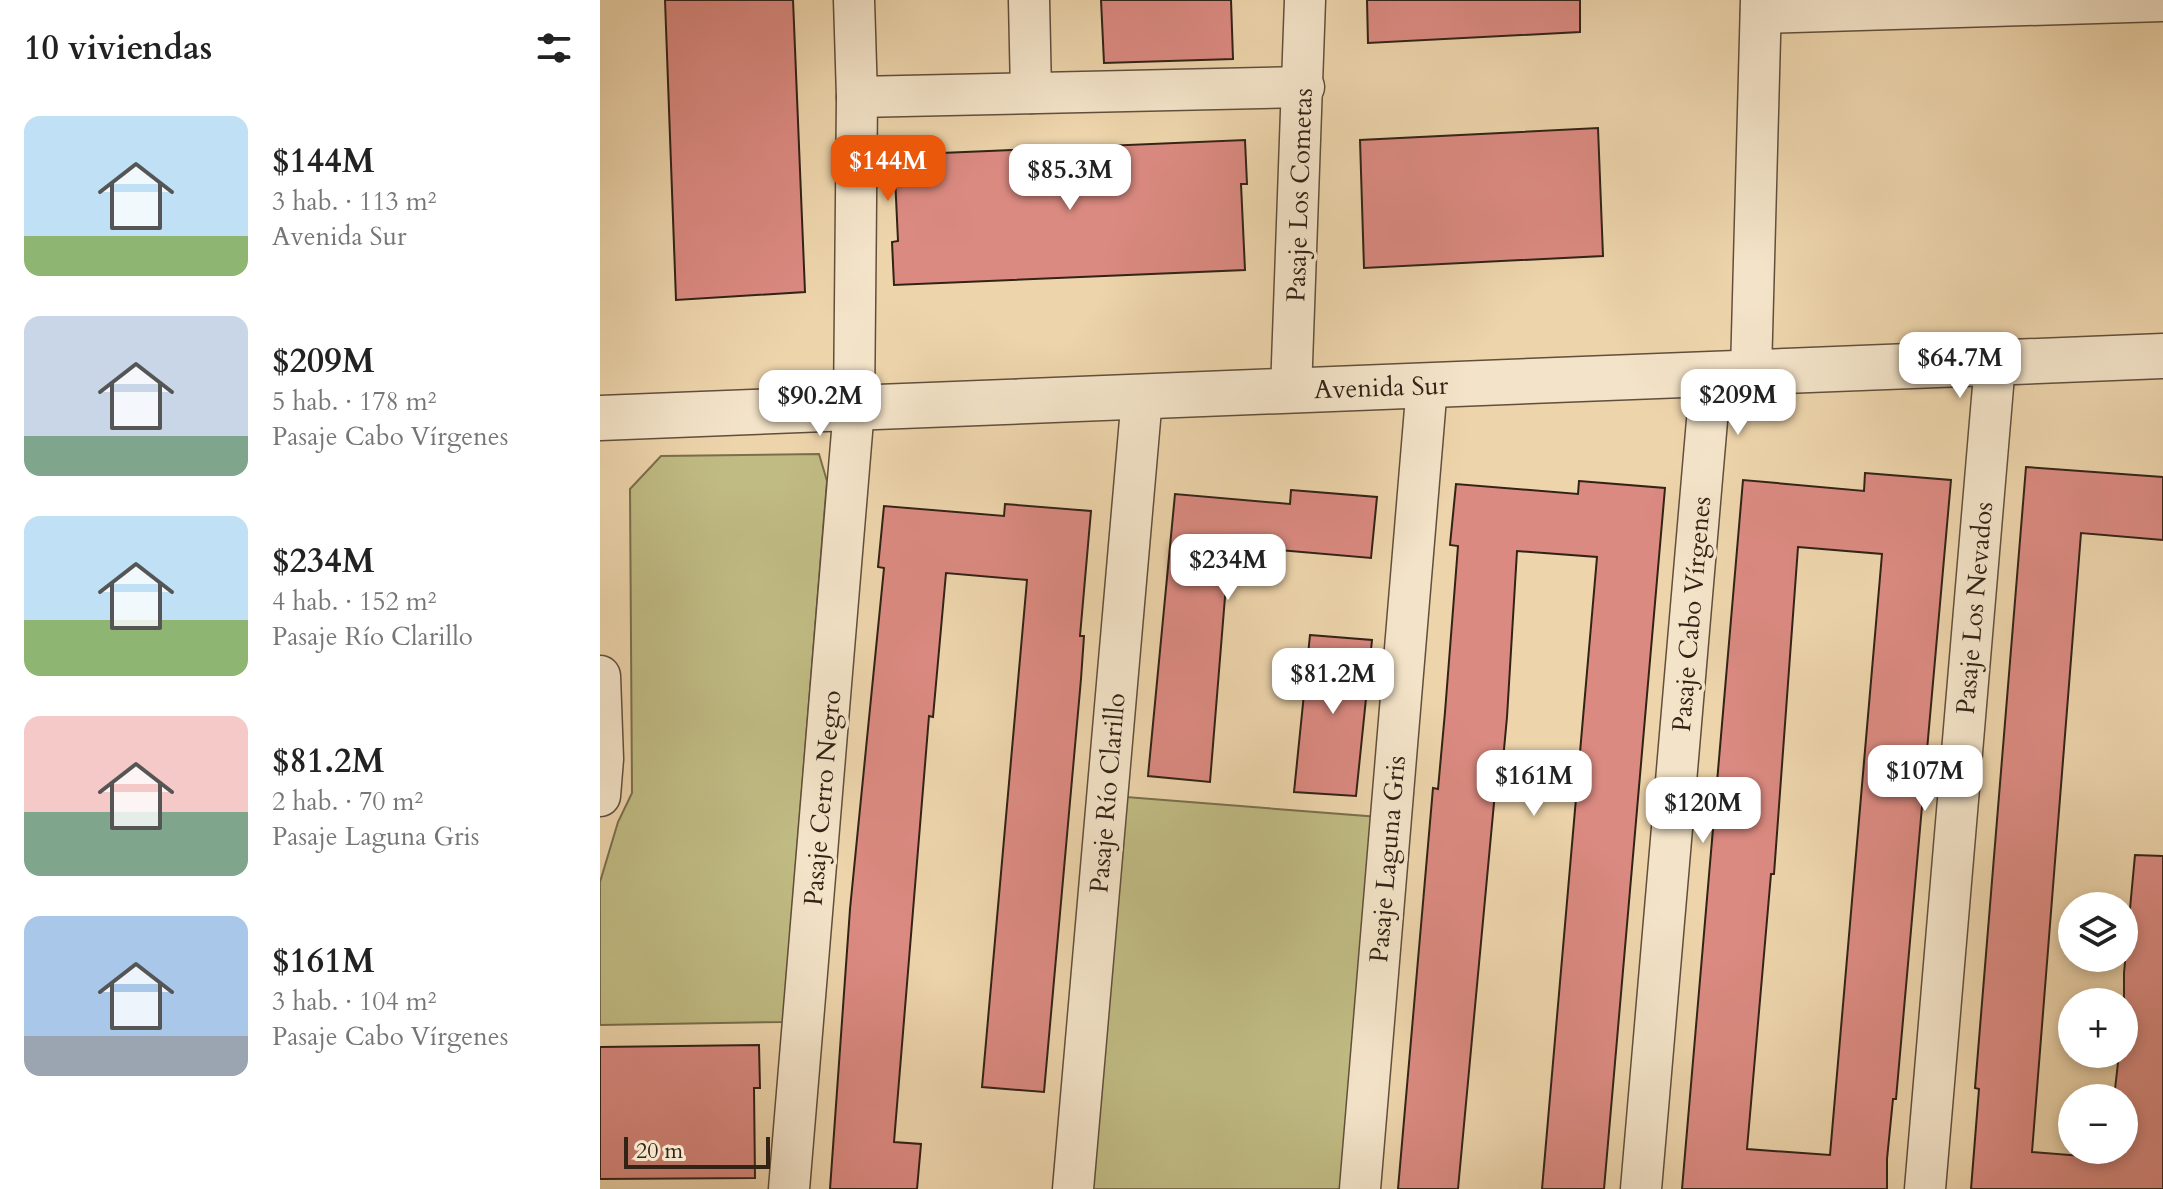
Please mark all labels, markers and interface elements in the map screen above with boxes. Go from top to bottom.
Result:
text: 10 viviendas [24,25,212,71]
icon: filters [532,26,576,70]
street label: Pasaje Los Cometas [1278,87,1321,303]
pin: $144M [832,135,944,203]
text: $144M [272,138,375,184]
text: $144M [849,143,927,178]
pin: $85.3M [1005,144,1135,212]
icon: home [88,148,184,244]
text: $85.3M [1027,152,1113,187]
text: 3 hab. · 113 m² [272,184,437,219]
text: Avenida Sur [272,219,406,254]
pin: $64.7M [1895,332,2025,400]
text: $209M [272,338,375,384]
text: $64.7M [1917,340,2003,375]
icon: home [88,348,184,444]
street label: Avenida Sur [1313,368,1449,407]
pin: $209M [1682,369,1794,437]
pin: $90.2M [755,370,885,438]
text: $209M [1699,377,1777,412]
text: $90.2M [777,378,863,413]
text: 5 hab. · 178 m² [272,384,437,419]
text: Pasaje Cabo Vírgenes [272,419,508,454]
street label: Pasaje Cabo Vírgenes [1664,495,1719,733]
street label: Pasaje Los Nevados [1948,500,2001,716]
pin: $234M [1172,534,1284,602]
text: $234M [272,538,375,584]
text: $234M [1189,542,1267,577]
icon: home [88,548,184,644]
text: 4 hab. · 152 m² [272,584,437,619]
text: Pasaje Río Clarillo [272,619,473,654]
pin: $81.2M [1268,648,1398,716]
text: $81.2M [1290,656,1376,691]
street label: Pasaje Cerro Negro [796,689,849,907]
street label: Pasaje Río Clarillo [1081,691,1134,895]
text: $81.2M [272,738,385,784]
pin: $107M [1869,745,1981,813]
icon: home [88,748,184,844]
pin: $161M [1478,750,1590,818]
text: $107M [1886,753,1964,788]
street label: Pasaje Laguna Gris [1361,754,1414,964]
text: $161M [1495,758,1573,793]
pin: $120M [1647,777,1759,845]
text: 2 hab. · 70 m² [272,784,423,819]
text: $120M [1664,785,1742,820]
text: Pasaje Laguna Gris [272,819,480,854]
map controls [2058,892,2138,1164]
button: layers [2058,892,2138,972]
text: $161M [272,938,375,984]
icon: home [88,948,184,1044]
text: 3 hab. · 104 m² [272,984,437,1019]
button: + [2058,988,2138,1068]
text: Pasaje Cabo Vírgenes [272,1019,508,1054]
button: − [2058,1084,2138,1164]
scale bar [624,1133,770,1169]
text: 20 m [636,1136,683,1166]

